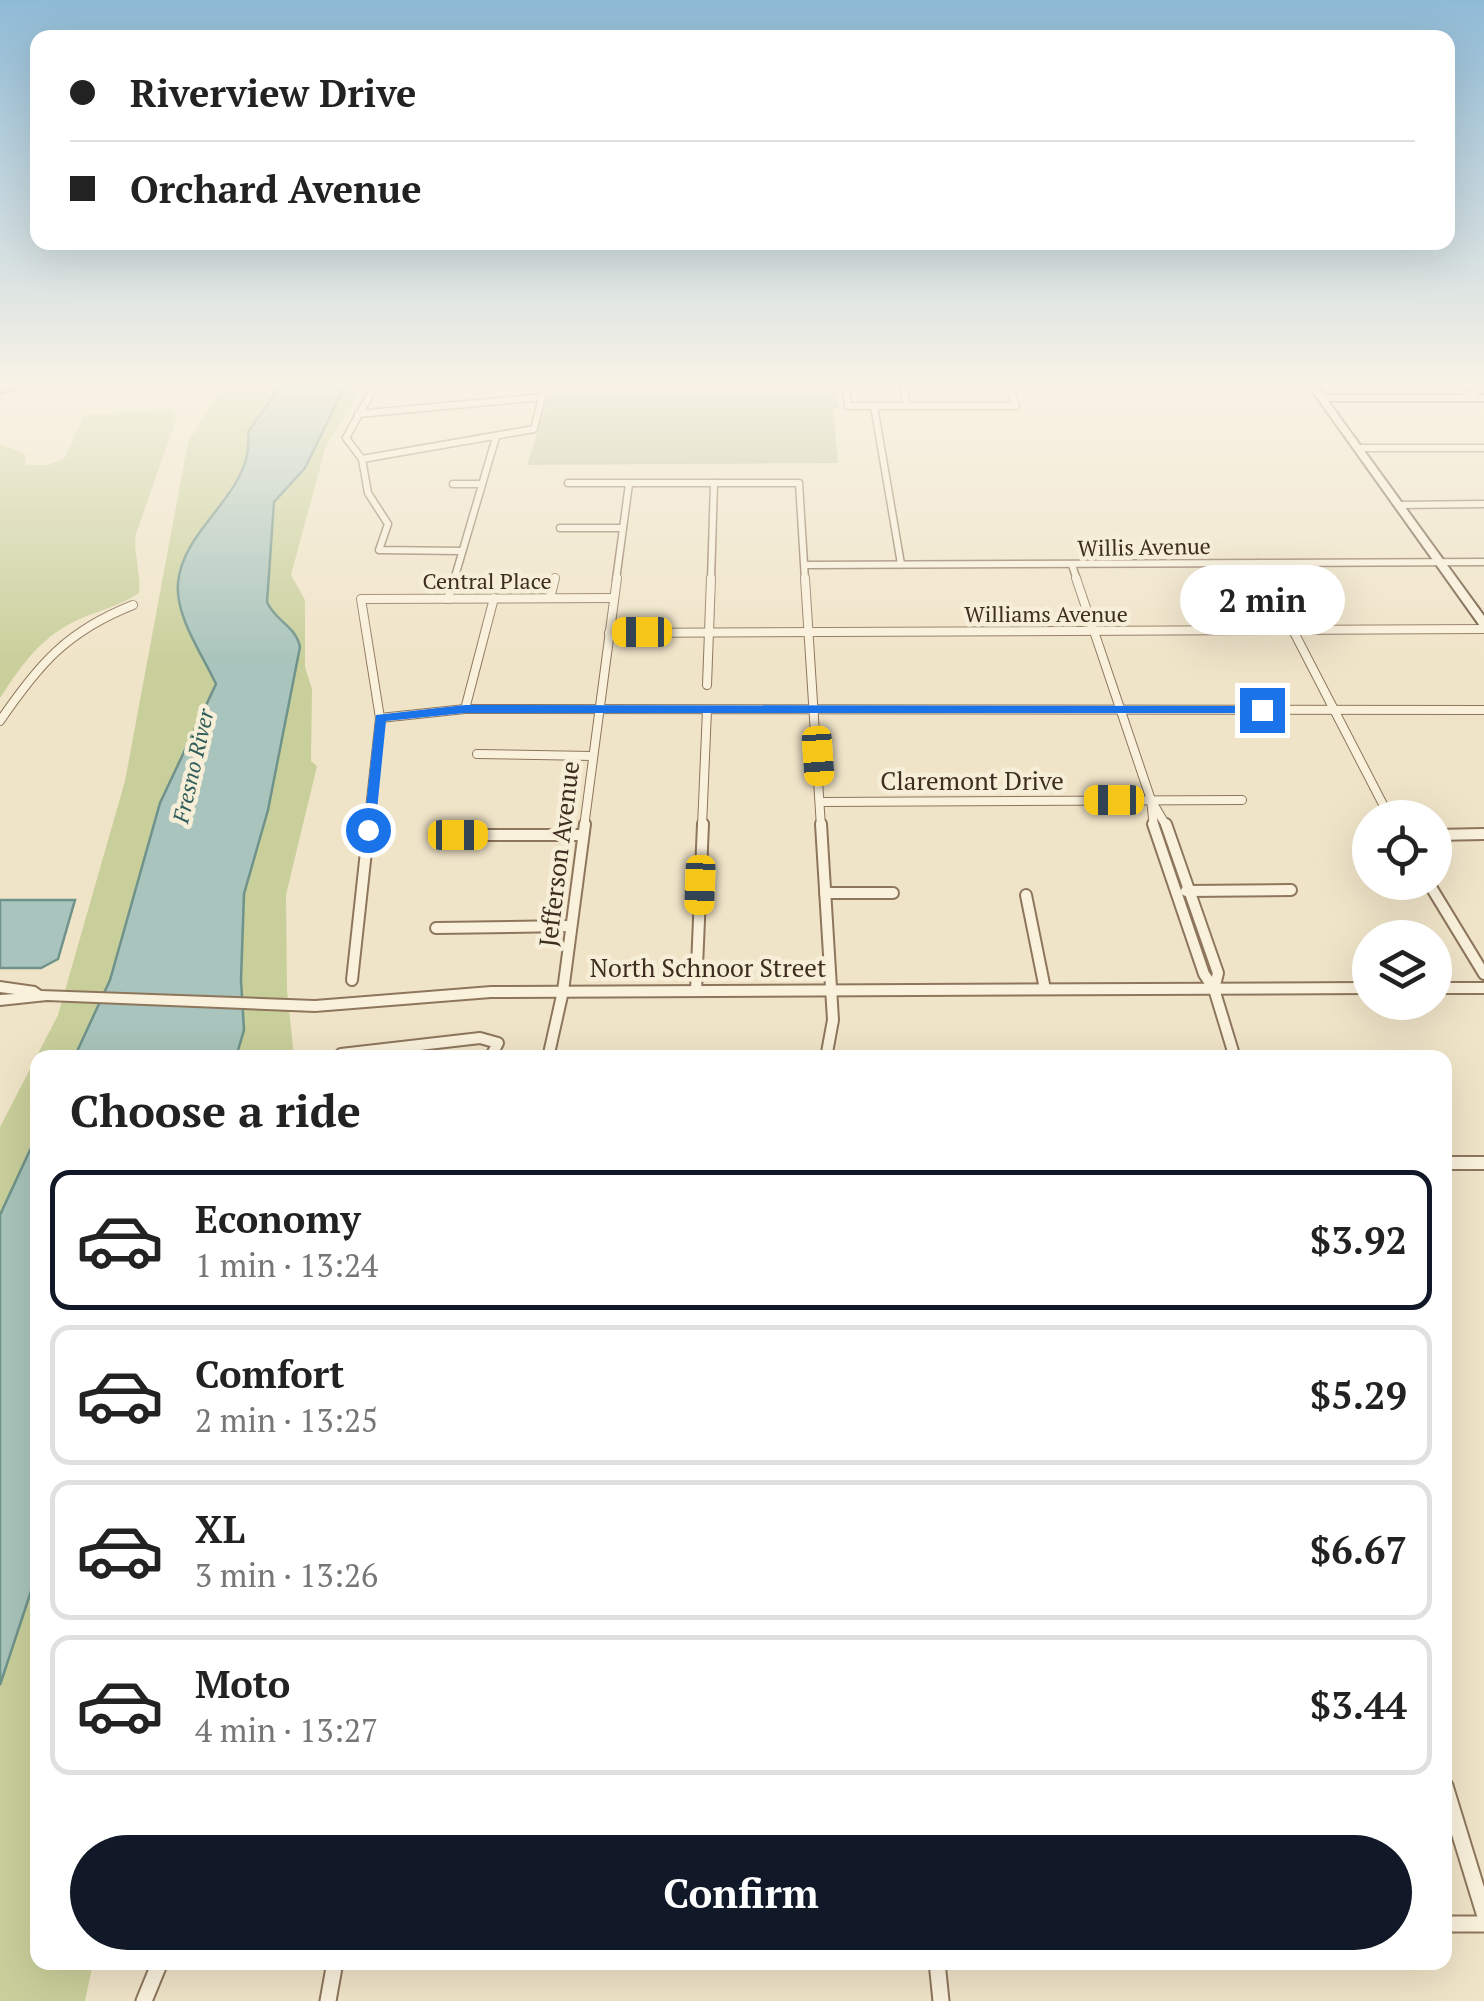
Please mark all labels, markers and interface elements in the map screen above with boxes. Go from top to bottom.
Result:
text: Riverview Drive [130,68,417,118]
text: Orchard Avenue [130,164,422,214]
street label: Willis Avenue [1077,531,1211,562]
callout: 2 min [1180,565,1344,635]
street label: Central Place [422,566,552,595]
text: 2 min [1219,579,1306,621]
street label: Williams Avenue [964,599,1128,628]
car [612,617,672,647]
route end [1240,688,1285,733]
water label: Fresno River [165,705,220,827]
car [801,725,835,787]
street label: Jefferson Avenue [531,759,586,949]
street label: Claremont Drive [880,764,1064,797]
car [1084,785,1144,815]
map controls [1352,800,1452,1020]
button: locate [1352,800,1452,900]
route start [346,808,391,853]
car [428,820,488,850]
car [684,854,716,916]
button: layers [1352,920,1452,1020]
street label: North Schnoor Street [590,951,826,984]
text: Choose a ride [70,1080,361,1140]
text: Economy [195,1194,361,1244]
icon: car [75,1195,165,1285]
text: $3.92 [1310,1215,1407,1265]
text: 1 min · 13:24 [195,1244,378,1286]
text: Comfort [195,1349,344,1399]
icon: car [75,1350,165,1440]
text: $5.29 [1310,1370,1407,1420]
text: 2 min · 13:25 [195,1399,378,1441]
text: XL [195,1504,245,1554]
icon: car [75,1505,165,1595]
text: $6.67 [1310,1525,1407,1575]
text: 3 min · 13:26 [195,1554,378,1596]
text: Moto [195,1659,290,1709]
icon: car [75,1660,165,1750]
text: $3.44 [1310,1680,1407,1730]
text: 4 min · 13:27 [195,1709,378,1751]
button: Confirm [70,1835,1412,1950]

